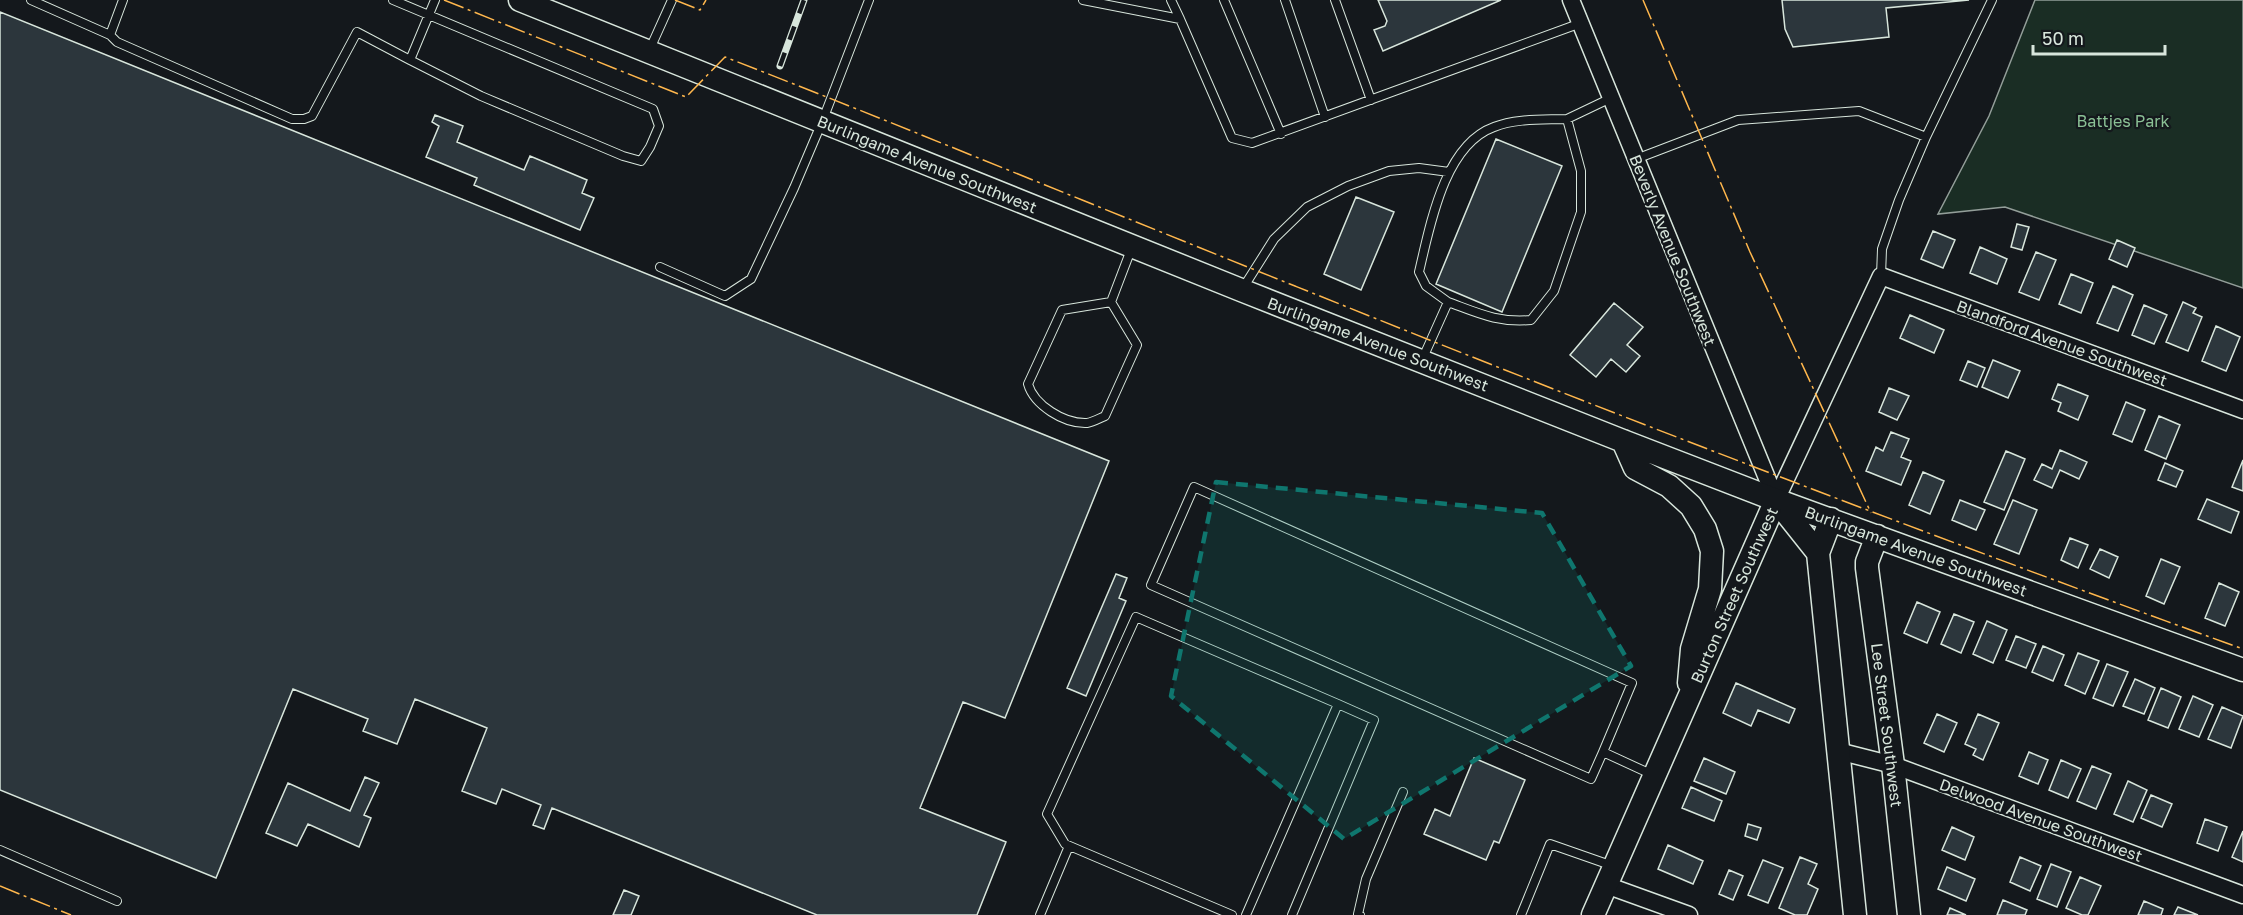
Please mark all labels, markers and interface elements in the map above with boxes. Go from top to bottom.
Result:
scale bar [2033,18,2165,56]
text: 50 m [2042,27,2084,49]
street label: Burlingame Avenue Southwest [814,111,1040,217]
park label: Battjes Park [2077,111,2169,131]
street label: Beverly Avenue Southwest [1625,151,1721,349]
street label: Burlingame Avenue Southwest [1265,293,1491,395]
street label: Blandford Avenue Southwest [1954,295,2170,391]
street label: Burlingame Avenue Southwest [1802,501,2030,601]
street label: Burton Street Southwest [1686,504,1782,686]
street label: Lee Street Southwest [1867,642,1907,808]
street label: Delwood Avenue Southwest [1937,774,2145,866]

